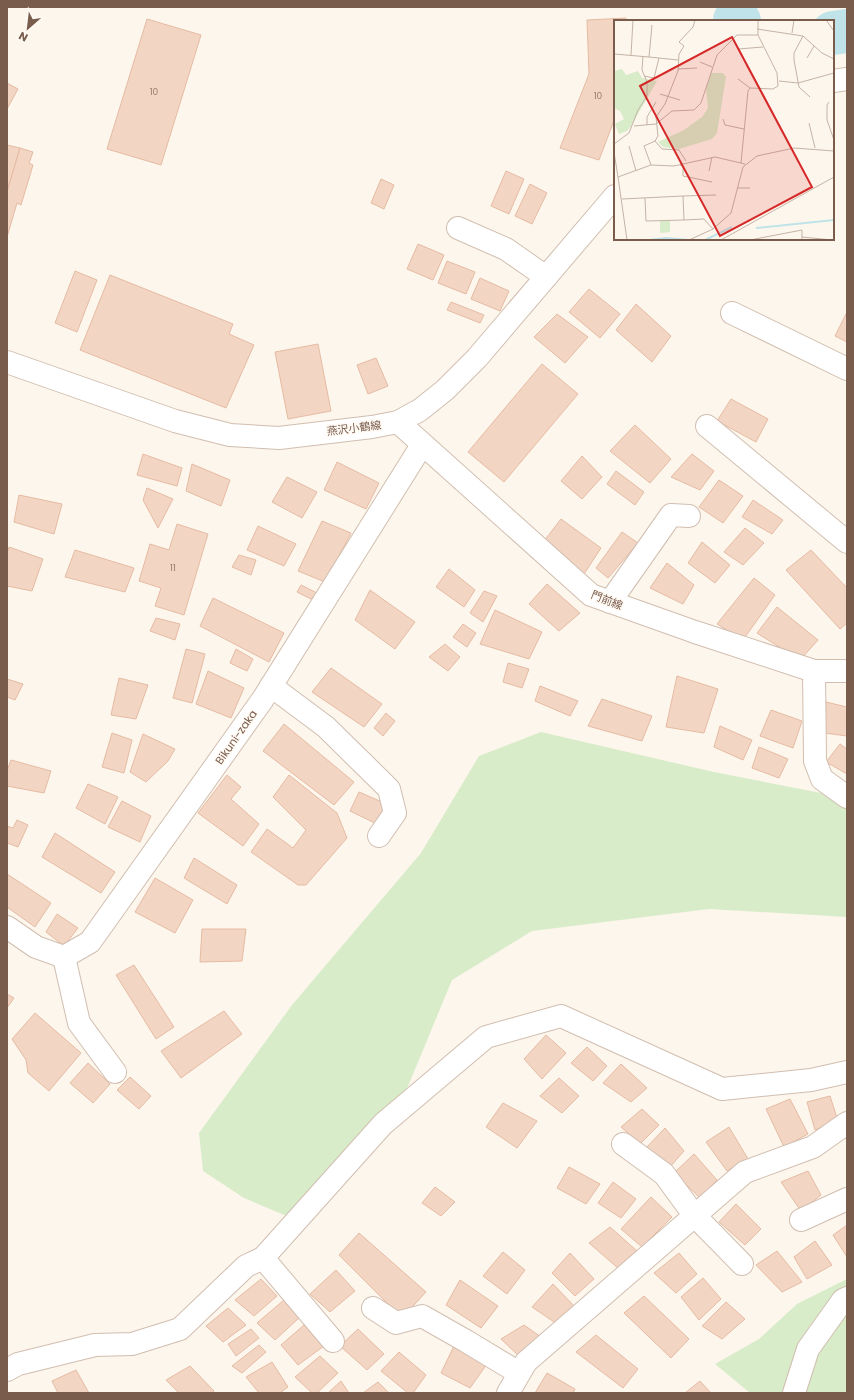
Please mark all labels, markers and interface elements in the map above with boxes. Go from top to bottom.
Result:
north arrow [8,8,48,48]
inset map [614,20,834,240]
text: N [16,28,31,46]
house number: 10 [150,86,159,98]
house number: 10 [594,90,603,102]
street label: 燕沢小鶴線 [326,417,382,439]
house number: 11 [170,562,176,574]
street label: 門前線 [589,586,625,614]
street label: Bikuni-zaka [211,706,261,768]

